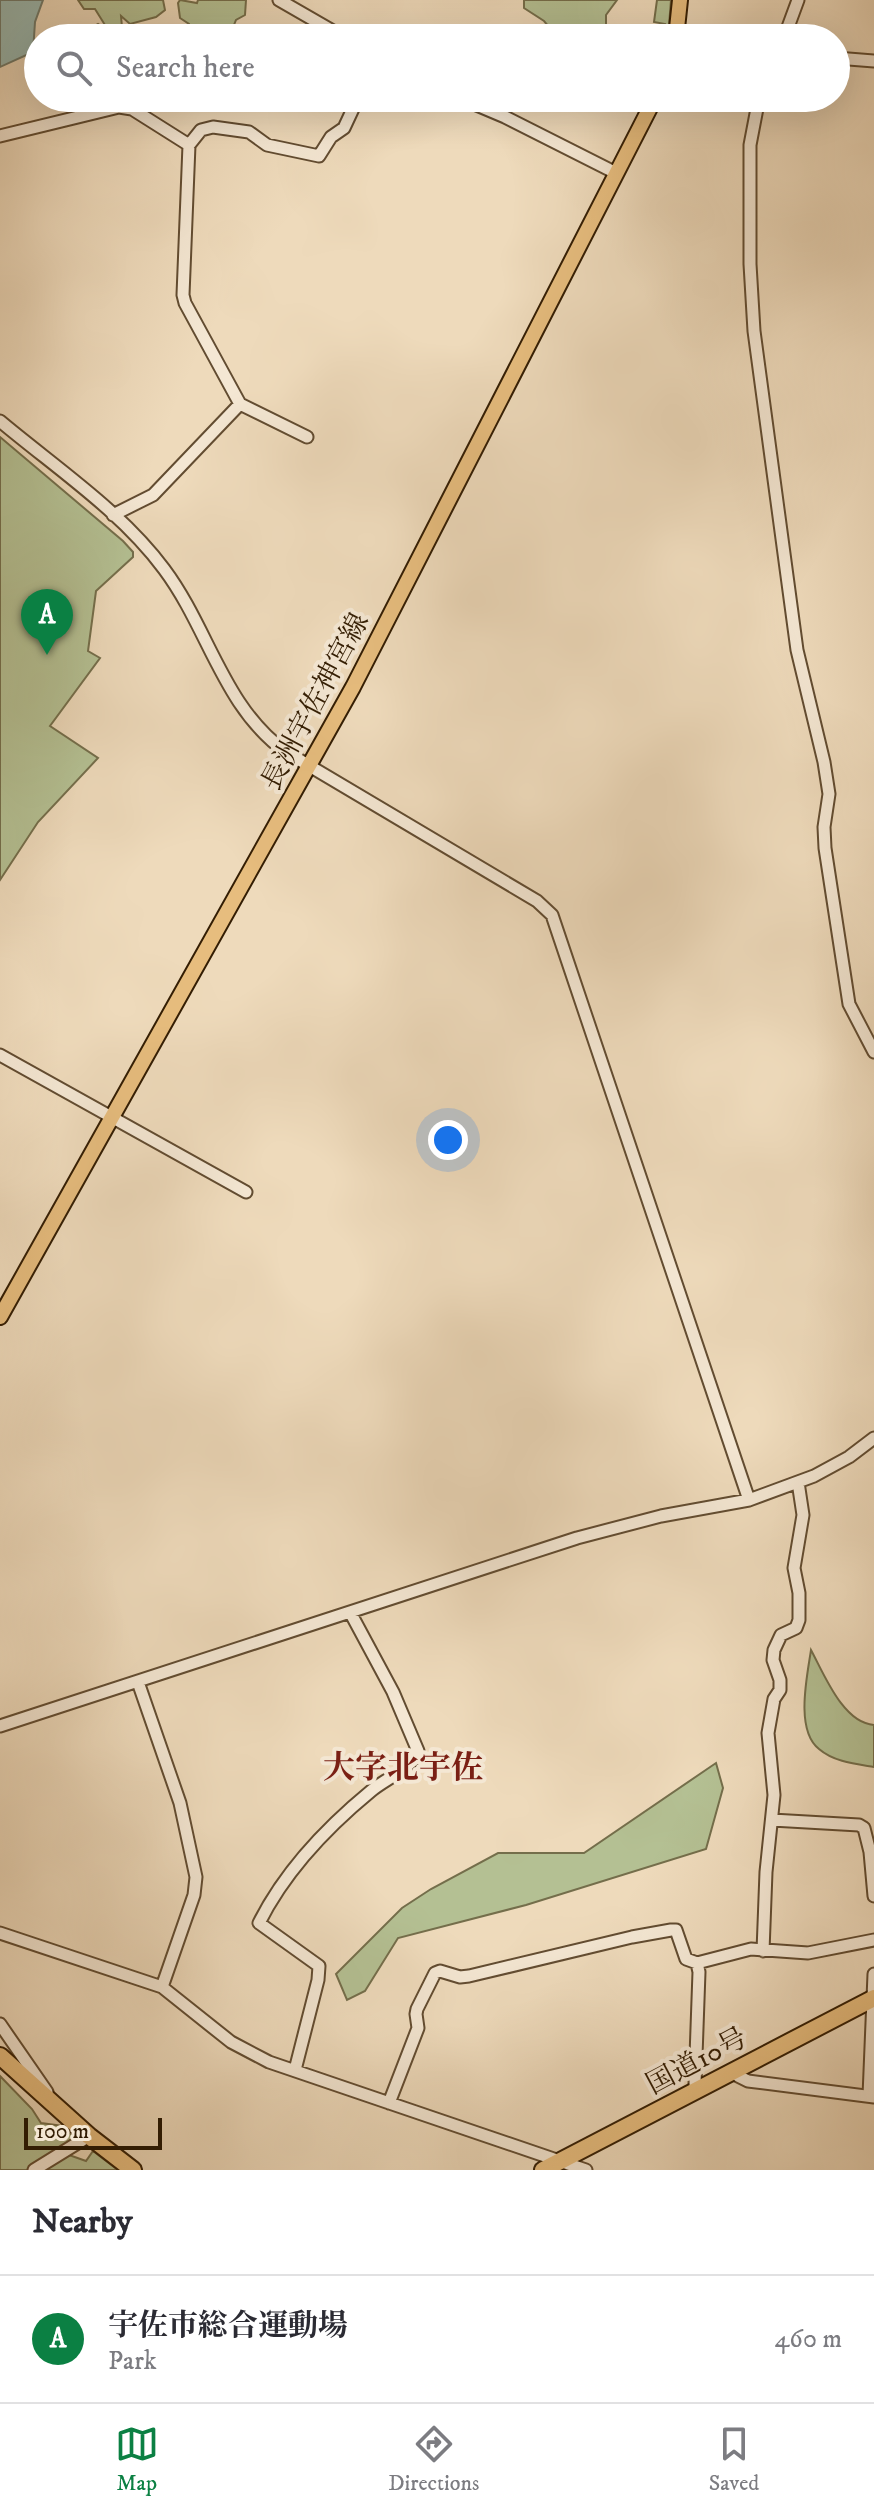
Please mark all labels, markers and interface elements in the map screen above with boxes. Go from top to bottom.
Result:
search box [24,24,850,112]
icon: search [52,46,96,90]
text: Search here [116,50,255,87]
pin: A [21,589,73,655]
street label: 長洲宇佐神宮線 [254,607,377,796]
your location [428,1120,468,1160]
district label: 大字北宇佐 [323,1749,483,1789]
street label: 国道10号 [640,2020,753,2102]
scale bar [24,2114,162,2150]
text: 100 m [36,2118,89,2145]
text: Nearby [32,2201,133,2243]
text: 宇佐市総合運動場 [108,2308,348,2345]
text: A [50,2323,66,2356]
text: 460 m [774,2323,842,2356]
text: Park [108,2345,157,2378]
tab: Map [115,2422,159,2497]
tab: Directions [388,2422,479,2497]
tab: Saved [709,2422,759,2497]

